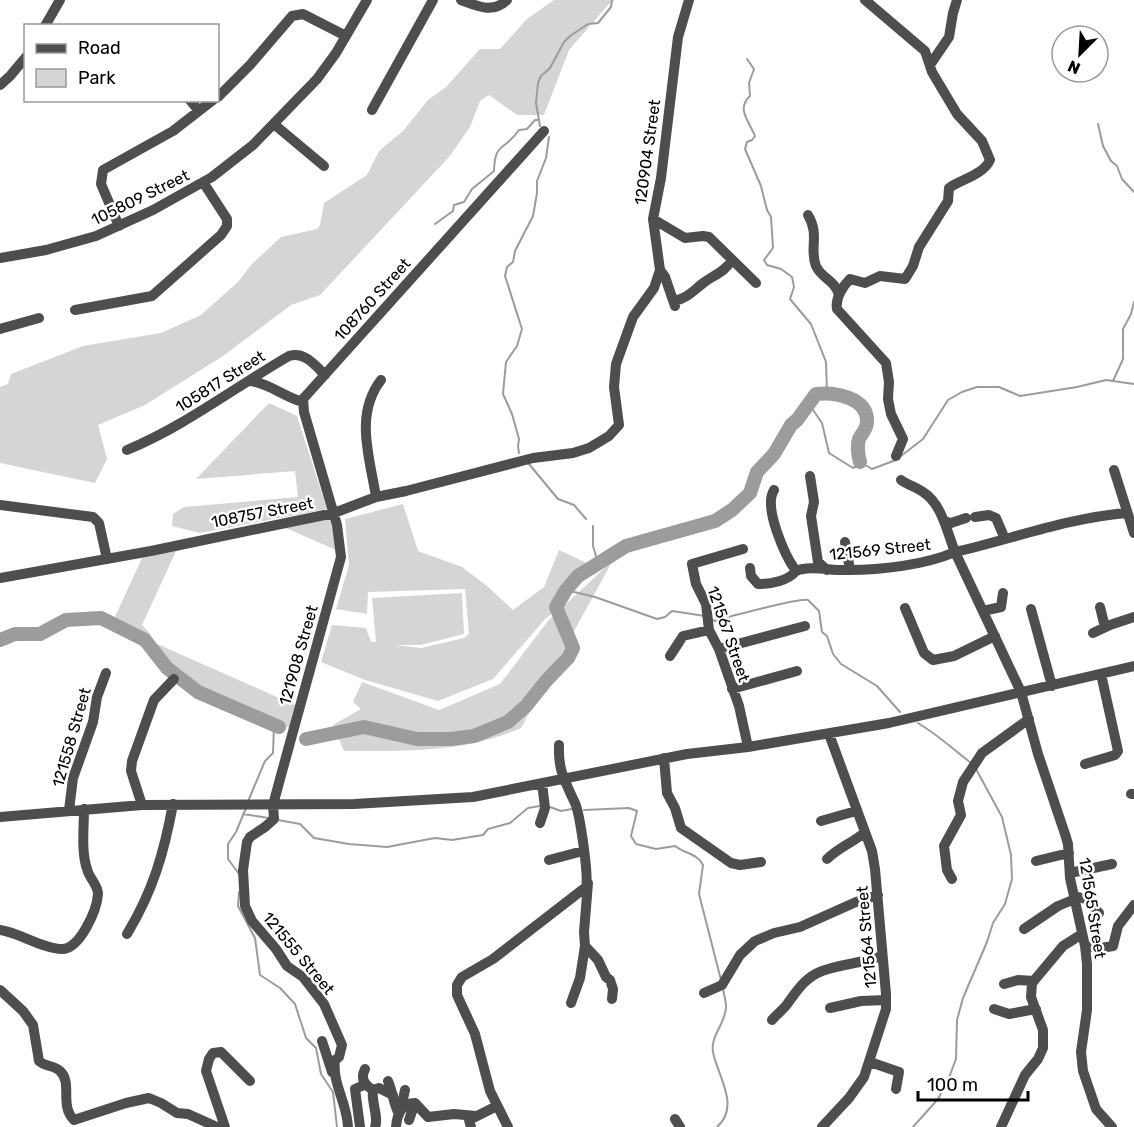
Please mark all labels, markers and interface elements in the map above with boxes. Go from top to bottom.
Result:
legend [24,24,219,102]
north arrow [1050,24,1110,84]
text: Road [78,37,121,59]
text: N [1065,56,1083,78]
text: Park [78,67,116,89]
street label: 120904 Street [631,98,664,206]
street label: 105809 Street [88,166,192,229]
street label: 108760 Street [330,254,415,345]
street label: 105817 Street [172,346,269,416]
street label: 108757 Street [210,493,315,532]
street label: 121569 Street [828,535,932,564]
street label: 121567 Street [703,584,754,685]
street label: 121908 Street [275,603,322,707]
street label: 121558 Street [48,685,95,789]
street label: 121565 Street [1075,856,1110,960]
street label: 121564 Street [853,885,880,989]
street label: 121555 Street [259,908,339,998]
scale bar [918,1064,1028,1102]
text: 100 m [927,1074,978,1096]

